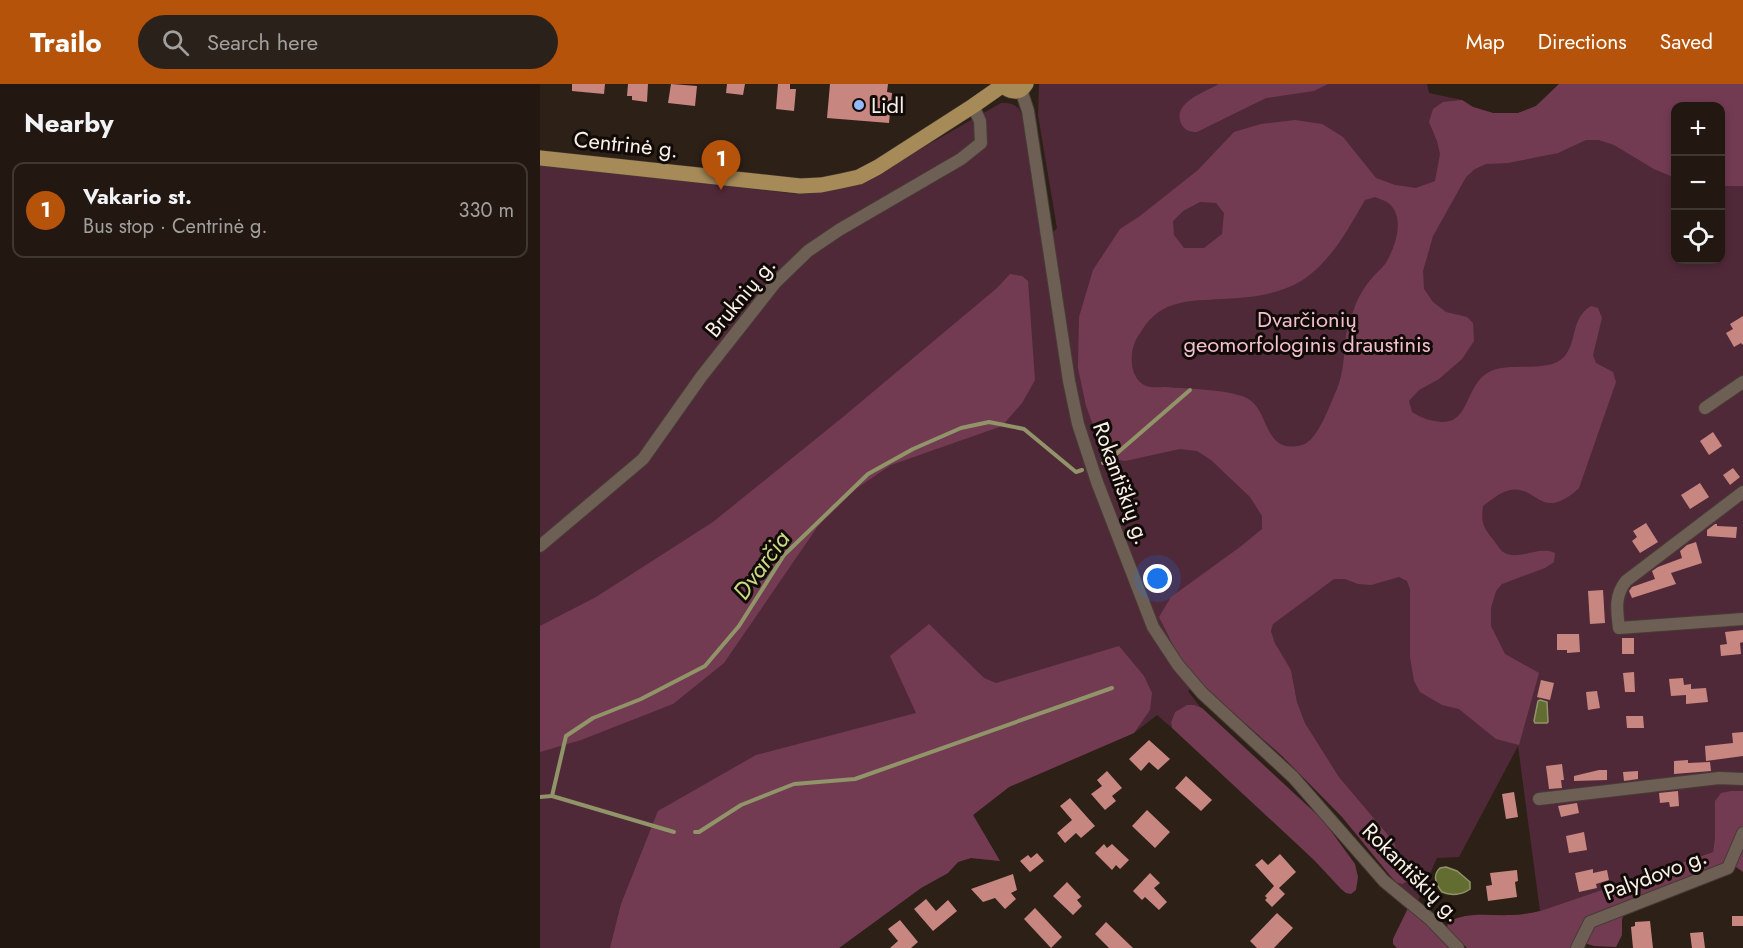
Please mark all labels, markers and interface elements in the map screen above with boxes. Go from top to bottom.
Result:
search box [138,15,558,69]
text: Trailo [30,22,102,63]
icon: search [159,26,192,59]
text: Search here [207,26,318,58]
text: Map [1466,27,1505,57]
text: Directions [1538,27,1627,57]
text: Saved [1660,27,1713,57]
place label: Lidl [871,89,904,121]
marker: Lidl [852,98,866,112]
map controls [1671,102,1725,264]
button: + [1671,102,1725,156]
text: Nearby [24,104,113,142]
street label: Centrinė g. [572,123,680,165]
pin: 1 [702,141,741,190]
button: − [1671,156,1725,210]
text: Vakario st. [83,180,192,212]
text: 1 [40,196,51,225]
text: 330 m [459,196,514,225]
button: locate [1671,210,1725,264]
text: Bus stop · Centrinė g. [83,212,267,241]
street label: Bruknių g. [697,250,783,344]
park label: Dvarčionių geomorfologinis draustinis [1183,303,1431,360]
street label: Rokantiškių g. [1085,417,1159,549]
water label: Dvarčia [724,523,798,607]
your location [1143,564,1172,593]
street label: Rokantiškių g. [1355,815,1469,929]
street label: Palydovo g. [1599,840,1711,908]

